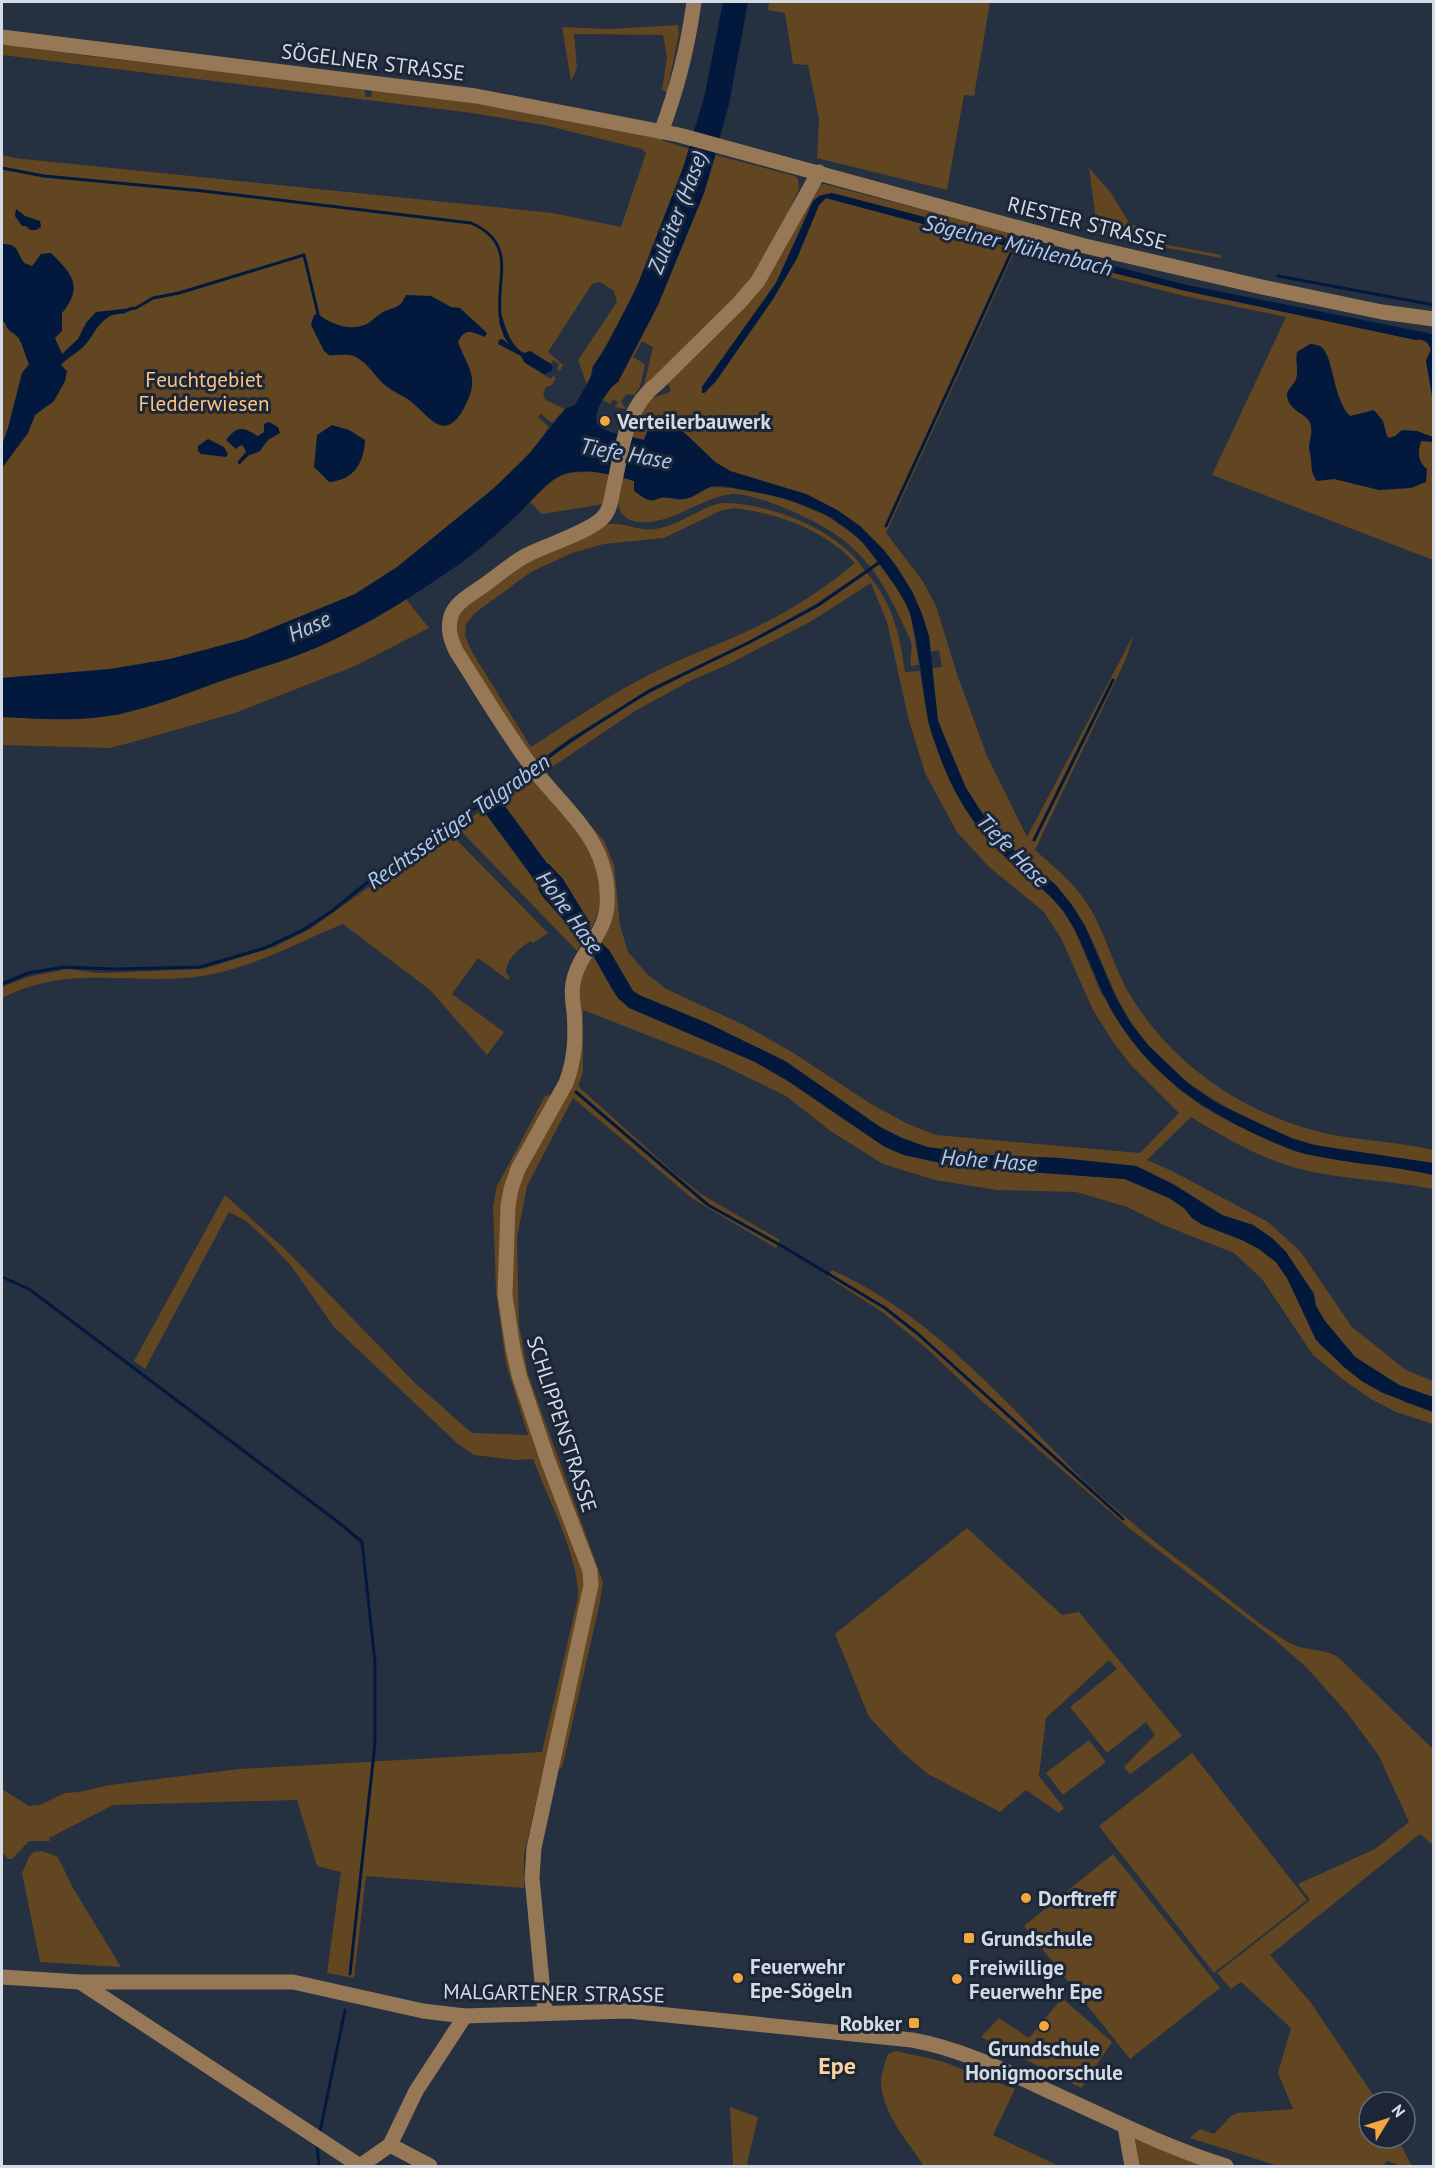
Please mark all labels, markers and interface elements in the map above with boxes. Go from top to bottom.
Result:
street label: SÖGELNER STRASSE [280,37,466,87]
water label: Zuleiter (Hase) [640,146,713,279]
street label: RIESTER STRASSE [1005,190,1169,256]
water label: Sögelner Mühlenbach [920,208,1116,282]
park label: Feuchtgebiet Fledderwiesen [139,366,269,417]
place label: Verteilerbauwerk [616,408,771,435]
marker: Verteilerbauwerk [598,414,612,428]
water label: Tiefe Hase [578,431,675,475]
water label: Hase [283,604,335,648]
water label: Rechtsseitiger Talgraben [361,747,555,895]
water label: Tiefe Hase [971,807,1056,894]
water label: Hohe Hase [530,865,610,960]
water label: Hohe Hase [940,1143,1039,1177]
street label: SCHLIPPENSTRASSE [521,1332,603,1516]
place label: Dorftreff [1038,1885,1117,1912]
marker: Dorftreff [1019,1891,1033,1905]
place label: Grundschule [981,1925,1093,1952]
marker: Grundschule [962,1931,976,1945]
place label: Feuerwehr Epe-Sögeln [750,1953,852,2004]
place label: Freiwillige Feuerwehr Epe [969,1954,1102,2005]
marker: Feuerwehr Epe-Sögeln [731,1971,745,1985]
marker: Freiwillige Feuerwehr Epe [950,1972,964,1986]
street label: MALGARTENER STRASSE [443,1978,665,2008]
place label: Robker [840,2010,903,2037]
marker: Robker [907,2016,921,2030]
marker: Grundschule Honigmoorschule [1037,2019,1051,2033]
place label: Grundschule Honigmoorschule [965,2035,1123,2086]
district label: Epe [818,2050,856,2081]
north arrow [1357,2090,1417,2150]
text: N [1388,2100,1410,2121]

